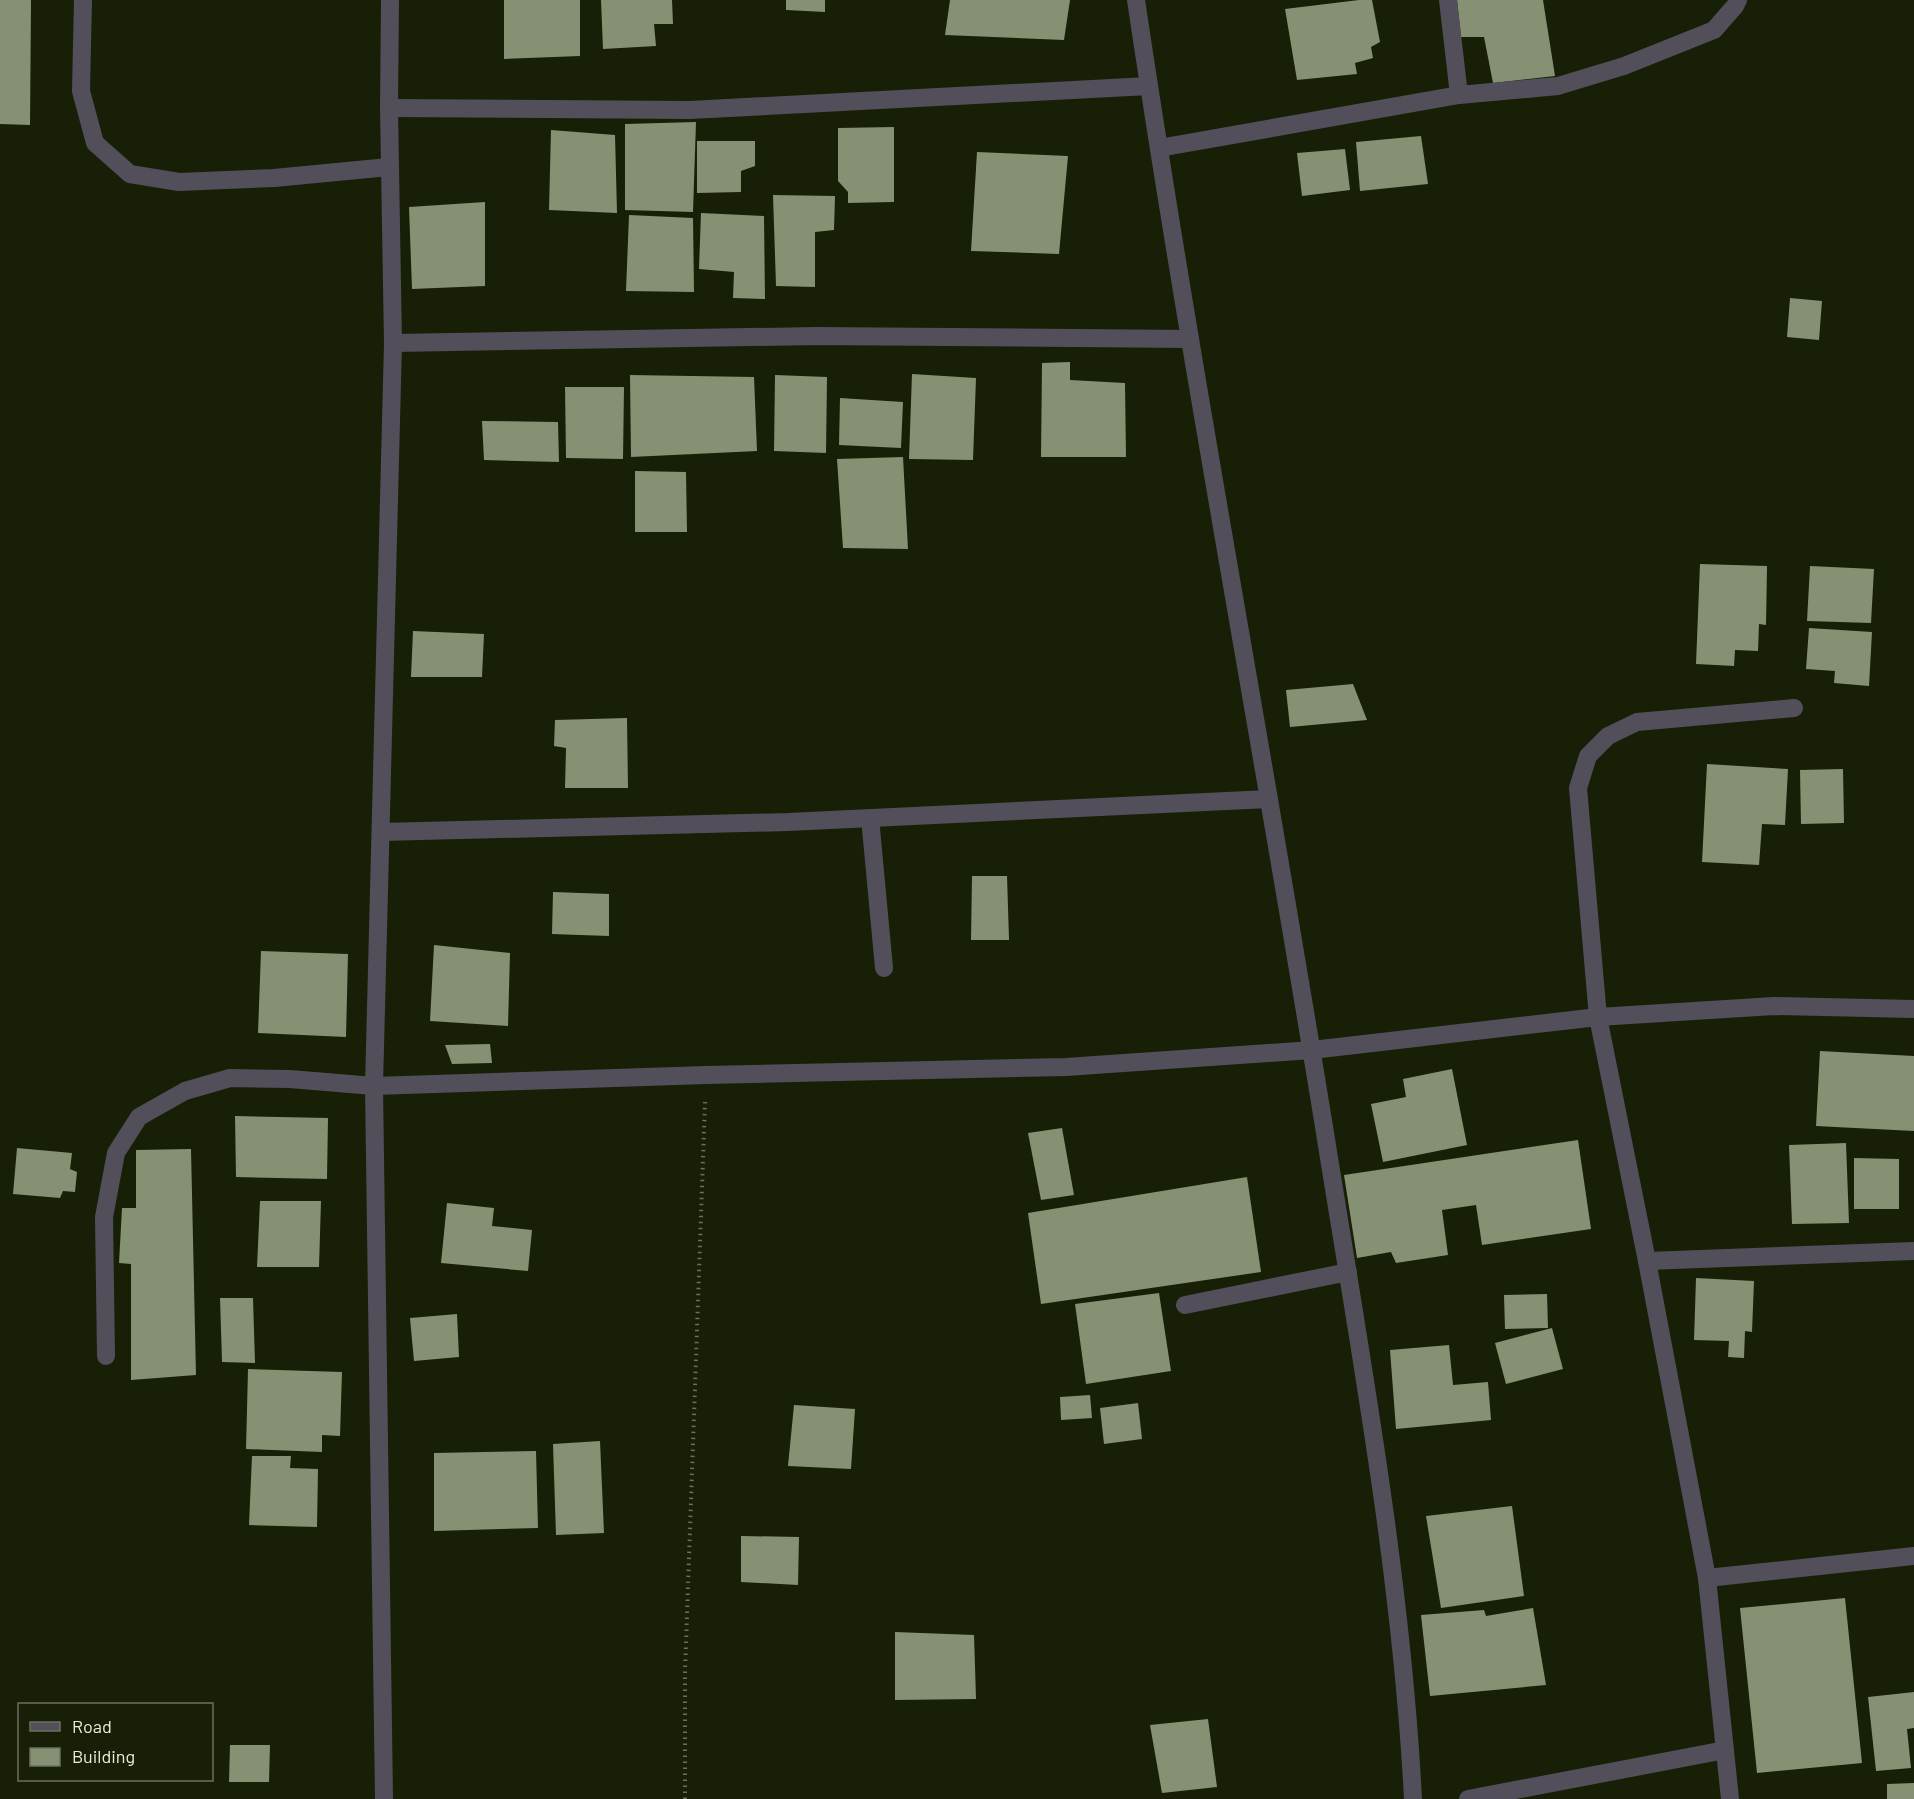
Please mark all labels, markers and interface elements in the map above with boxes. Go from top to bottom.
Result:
legend [18,1703,213,1781]
text: Road [72,1715,112,1737]
text: Building [72,1745,135,1767]

